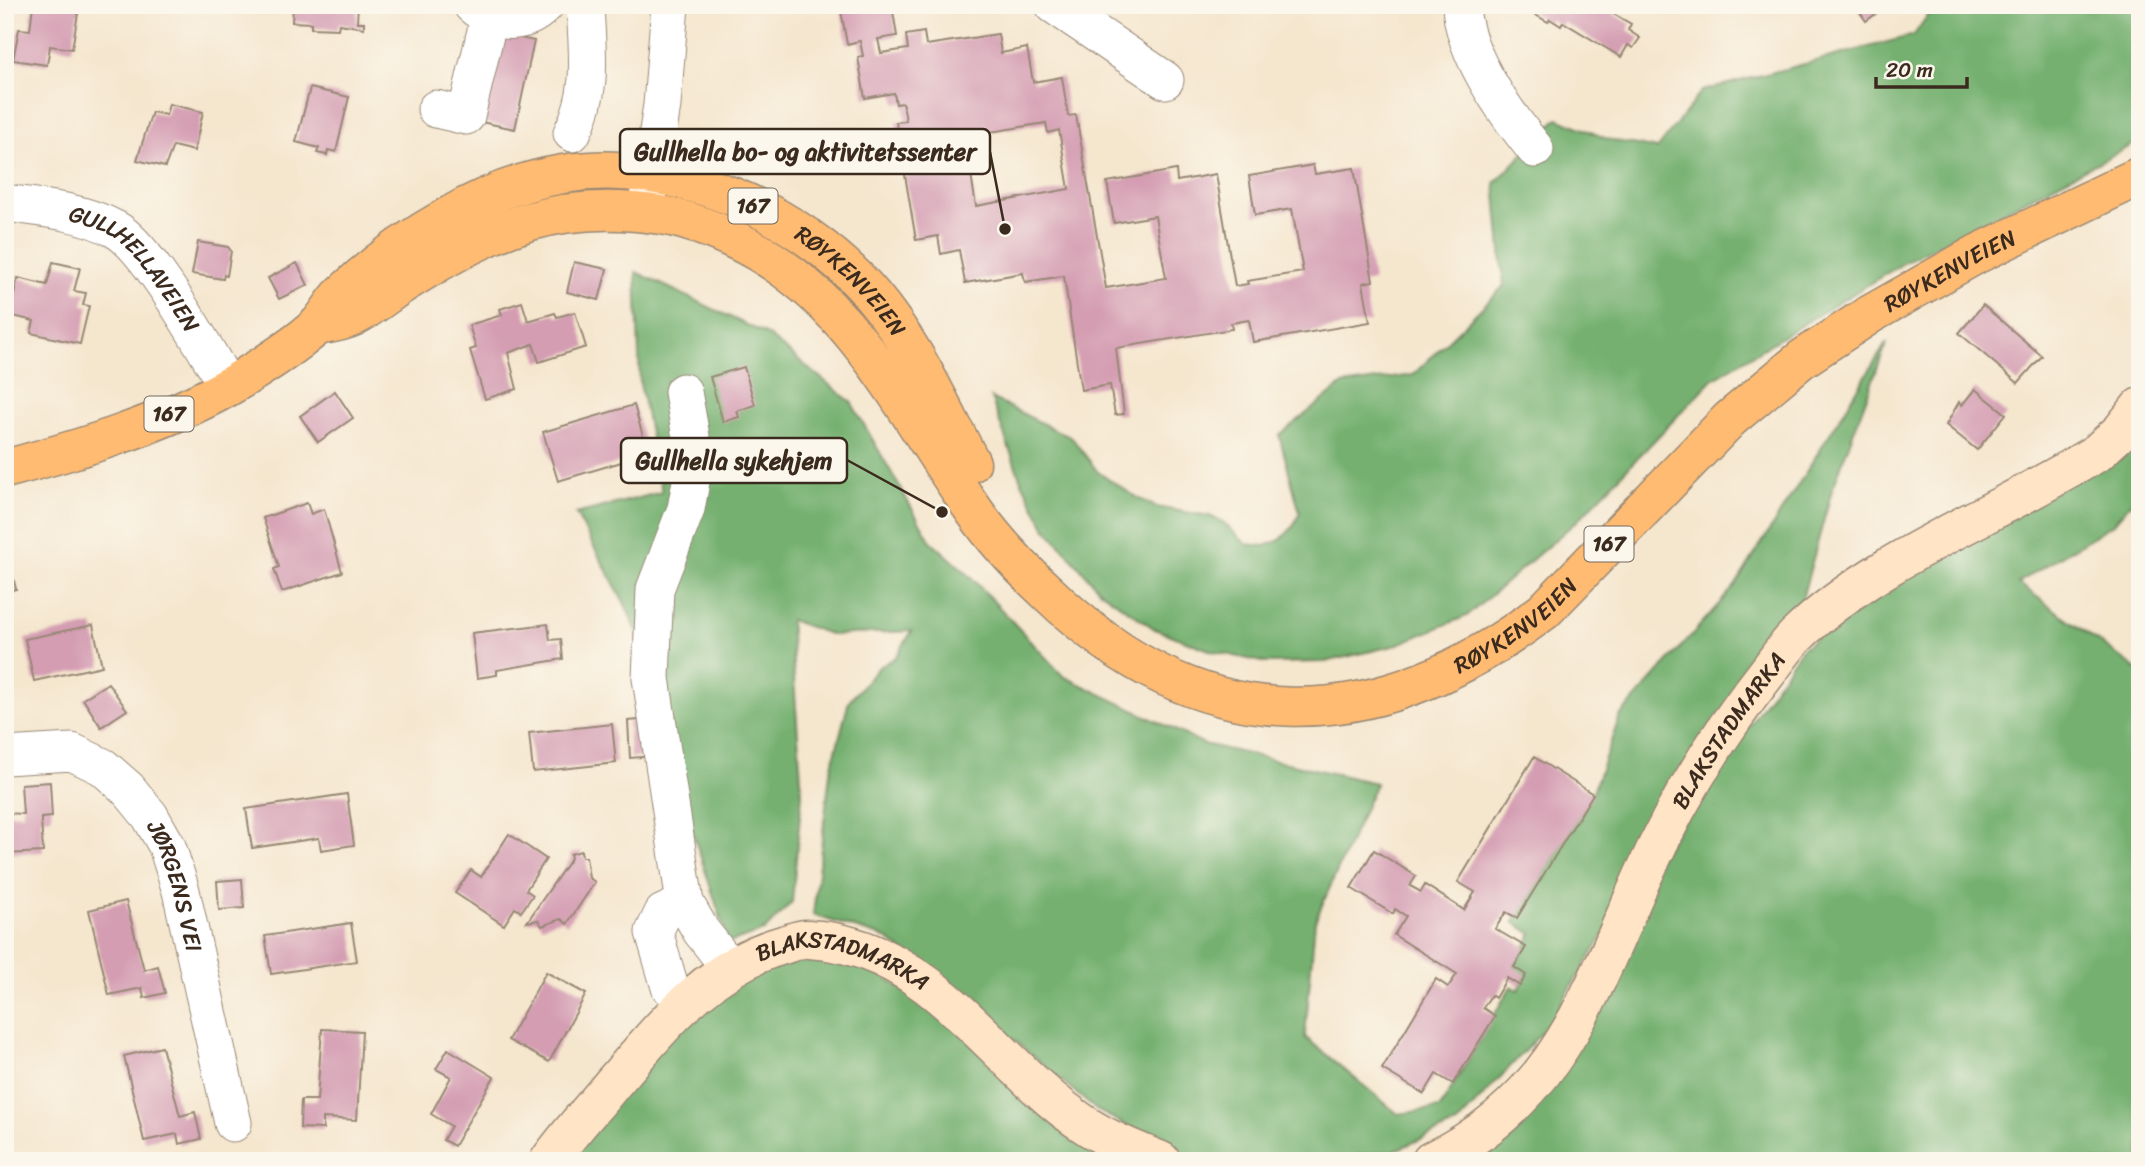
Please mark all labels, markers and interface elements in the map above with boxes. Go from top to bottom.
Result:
scale bar [1876,46,1966,90]
text: 20 m [1886,51,1933,89]
callout: Gullhella bo- og aktivitetssenter [620,129,990,174]
text: Gullhella bo- og aktivitetssenter [634,131,978,173]
road number: 167 [728,188,778,224]
street label: GULLHELLAVEIEN [65,193,211,341]
street label: RØYKENVEIEN [786,214,918,345]
street label: RØYKENVEIEN [1875,218,2023,324]
road number: 167 [144,396,194,432]
callout: Gullhella sykehjem [621,438,847,483]
text: Gullhella sykehjem [636,440,832,482]
road number: 167 [1584,526,1634,562]
street label: RØYKENVEIEN [1446,567,1588,685]
street label: BLAKSTADMARKA [1660,643,1797,817]
street label: JØRGENS VEI [135,811,215,956]
street label: BLAKSTADMARKA [749,918,939,1002]

